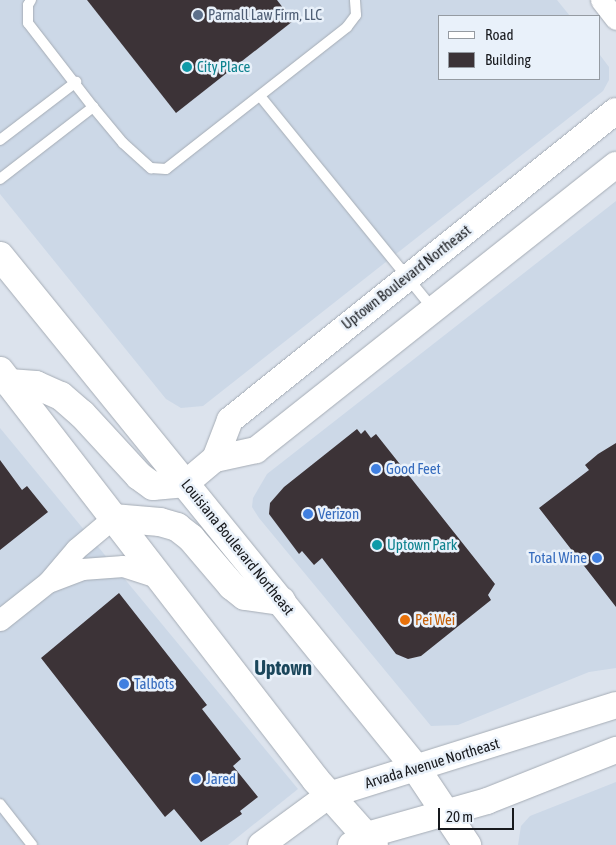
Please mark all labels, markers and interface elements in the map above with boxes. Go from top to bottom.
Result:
place label: Parnall Law Firm, LLC [208,6,322,24]
marker: Parnall Law Firm, LLC [192,9,204,21]
legend [438,15,601,80]
text: Road [485,26,514,43]
text: Building [485,51,531,68]
place label: City Place [197,58,250,76]
marker: City Place [181,61,193,73]
street label: Uptown Boulevard Northeast [338,221,474,333]
place label: Good Feet [386,460,441,478]
marker: Good Feet [370,463,382,475]
street label: Louisiana Boulevard Northeast [178,476,298,618]
place label: Verizon [318,505,359,523]
marker: Verizon [302,508,314,520]
place label: Uptown Park [387,536,457,554]
marker: Uptown Park [371,539,383,551]
place label: Total Wine [529,549,587,567]
marker: Total Wine [591,552,603,564]
place label: Pei Wei [415,611,455,629]
marker: Pei Wei [399,614,411,626]
district label: Uptown [254,655,312,679]
place label: Talbots [134,675,174,693]
marker: Talbots [118,678,130,690]
street label: Arvada Avenue Northeast [363,734,501,792]
place label: Jared [206,770,236,788]
marker: Jared [190,773,202,785]
scale bar [441,798,517,830]
text: 20 m [446,808,473,825]

